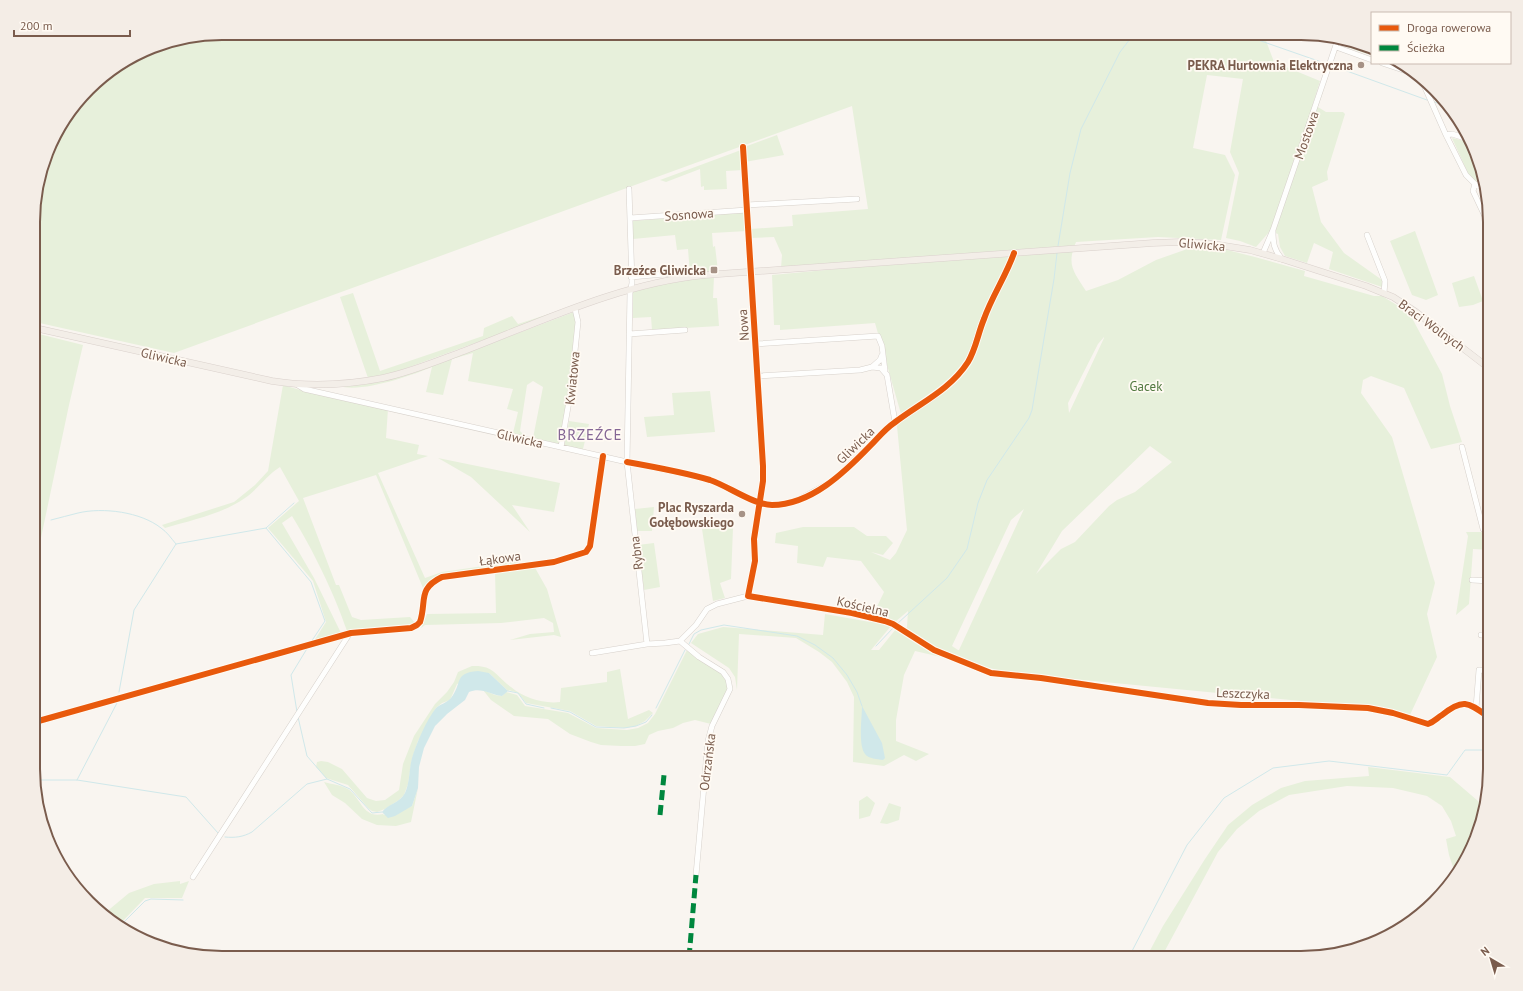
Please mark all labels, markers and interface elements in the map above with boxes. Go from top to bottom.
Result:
scale bar [14,12,130,38]
legend [1371,12,1511,64]
text: 200 m [20,18,53,33]
text: Droga rowerowa [1407,20,1491,35]
text: Ścieżka [1407,40,1445,55]
place label: PEKRA Hurtownia Elektryczna [1188,57,1353,74]
marker: PEKRA Hurtownia Elektryczna [1356,60,1366,70]
street label: Mostowa [1290,109,1323,161]
street label: Sosnowa [664,204,714,225]
street label: Gliwicka [1178,234,1226,255]
place label: Brzeźce Gliwicka [614,262,706,279]
marker: Brzeźce Gliwicka [709,265,719,275]
street label: Braci Wolnych [1395,296,1468,355]
street label: Nowa [734,309,753,341]
street label: Gliwicka [139,344,189,371]
street label: Kwiatowa [561,350,584,406]
park label: Gacek [1130,378,1163,395]
street label: Gliwicka [833,423,878,468]
street label: Gliwicka [495,425,545,452]
district label: BRZEŹCE [558,425,622,444]
place label: Plac Ryszarda Gołębowskiego [649,499,734,531]
marker: Plac Ryszarda Gołębowskiego [737,509,747,519]
street label: Rybna [626,535,647,571]
street label: Łąkowa [478,547,522,570]
street label: Kościelna [835,592,891,621]
street label: Leszczyka [1216,684,1270,703]
street label: Odrzańska [696,732,719,792]
north arrow [1471,939,1511,979]
text: N [1478,943,1492,959]

